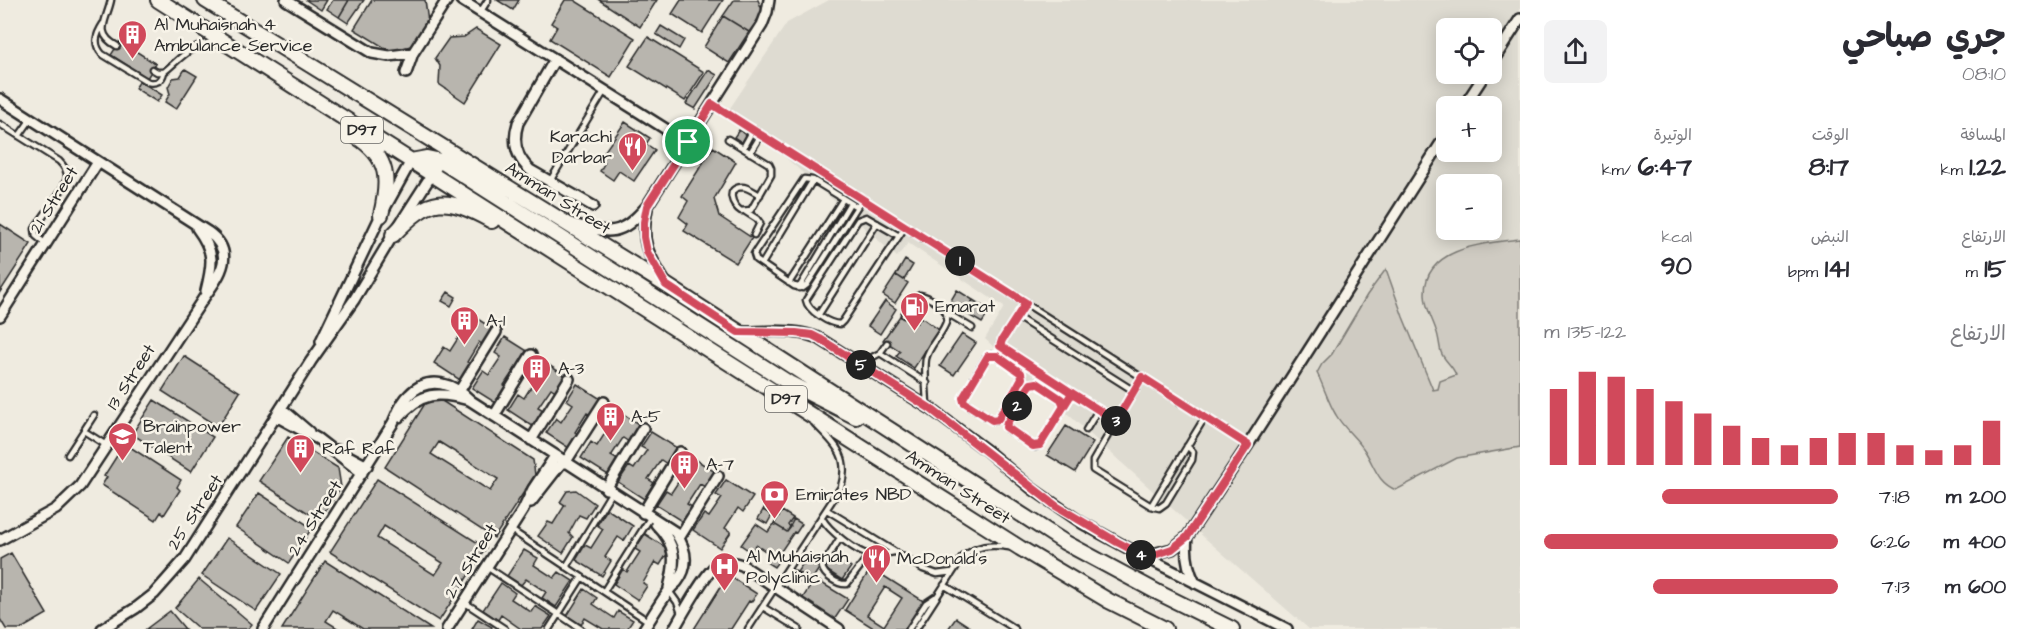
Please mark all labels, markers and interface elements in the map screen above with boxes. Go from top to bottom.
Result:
place label: Al Muhaisnah 4 Ambulance Service [154,12,313,58]
text: جري صباحي [1842,14,2006,60]
building icon: Al Muhaisnah 4 Ambulance Service [117,18,149,60]
map controls [1436,18,1502,240]
button: locate [1436,18,1502,84]
button: share [1544,20,1607,83]
text: 08:10 [1962,60,2006,88]
button: + [1436,96,1502,162]
pin [662,116,713,167]
road number: D97 [341,117,383,143]
place label: Karachi Darbar [550,124,612,170]
text: الوتيرة [1653,124,1692,146]
text: الوقت [1812,124,1849,146]
text: المسافة [1960,124,2006,146]
icon: arrive [671,125,704,158]
restaurant icon: Karachi Darbar [617,130,649,172]
text: 6:47 [1638,149,1692,185]
text: 8:17 [1808,149,1849,185]
text: 1.22 [1969,149,2006,185]
street label: Amman Street [500,155,616,241]
text: /km [1602,159,1638,181]
text: km [1941,159,1969,181]
street label: 21 Street [23,161,85,239]
button: − [1436,174,1502,240]
text: kcal [1661,226,1692,248]
text: النبض [1811,226,1849,248]
text: الارتفاع [1961,226,2006,248]
pin: 1 [945,246,975,276]
text: 90 [1661,248,1692,284]
text: 1 [959,250,961,272]
text: 141 [1825,251,1849,287]
text: 15 [1984,251,2006,287]
text: bpm [1788,261,1825,283]
text: m [1965,261,1984,283]
fuel station icon: Emarat [898,290,930,332]
place label: Emarat [935,294,996,319]
building icon: A-1 [449,304,481,346]
place label: A-1 [486,308,505,333]
text: 122–135 m [1544,318,1626,346]
text: الارتفاع [1950,320,2006,348]
street label: 13 Street [100,338,162,415]
pin: 5 [846,350,876,380]
building icon: A-3 [521,352,553,394]
text: 5 [855,354,867,376]
place label: A-3 [558,356,584,381]
road number: D97 [765,386,807,412]
pin: 2 [1002,391,1032,421]
text: 2 [1012,395,1022,417]
building icon: A-5 [594,400,626,442]
place label: A-5 [631,404,661,429]
pin: 3 [1101,406,1131,436]
text: 3 [1112,410,1120,432]
place label: Brainpower Talent [143,414,241,460]
school or university icon: Brainpower Talent [106,420,138,462]
building icon: Raf Raf [285,432,317,474]
place label: Raf Raf [322,436,395,461]
street label: Amman Street [901,444,1016,531]
building icon: A-7 [669,448,701,490]
place label: A-7 [706,452,734,477]
street label: 25 Street [161,469,229,555]
street label: 24 Street [282,475,349,561]
bank icon: Emirates NBD [759,478,791,520]
place label: Emirates NBD [796,482,912,507]
text: 7:18 [1879,483,1910,511]
text: 200 m [1946,483,2006,511]
street label: 27 Street [438,518,504,603]
text: 6:26 [1870,528,1910,556]
text: 400 m [1944,528,2006,556]
pin: 4 [1126,540,1156,570]
restaurant icon: McDonald's [860,542,892,584]
place label: Al Muhaisnah Polyclinic [746,544,849,591]
text: 4 [1136,544,1146,566]
place label: McDonald's [897,546,987,571]
hospital icon: Al Muhaisnah Polyclinic [709,550,741,592]
text: 7:13 [1882,573,1910,601]
text: 600 m [1945,573,2006,601]

